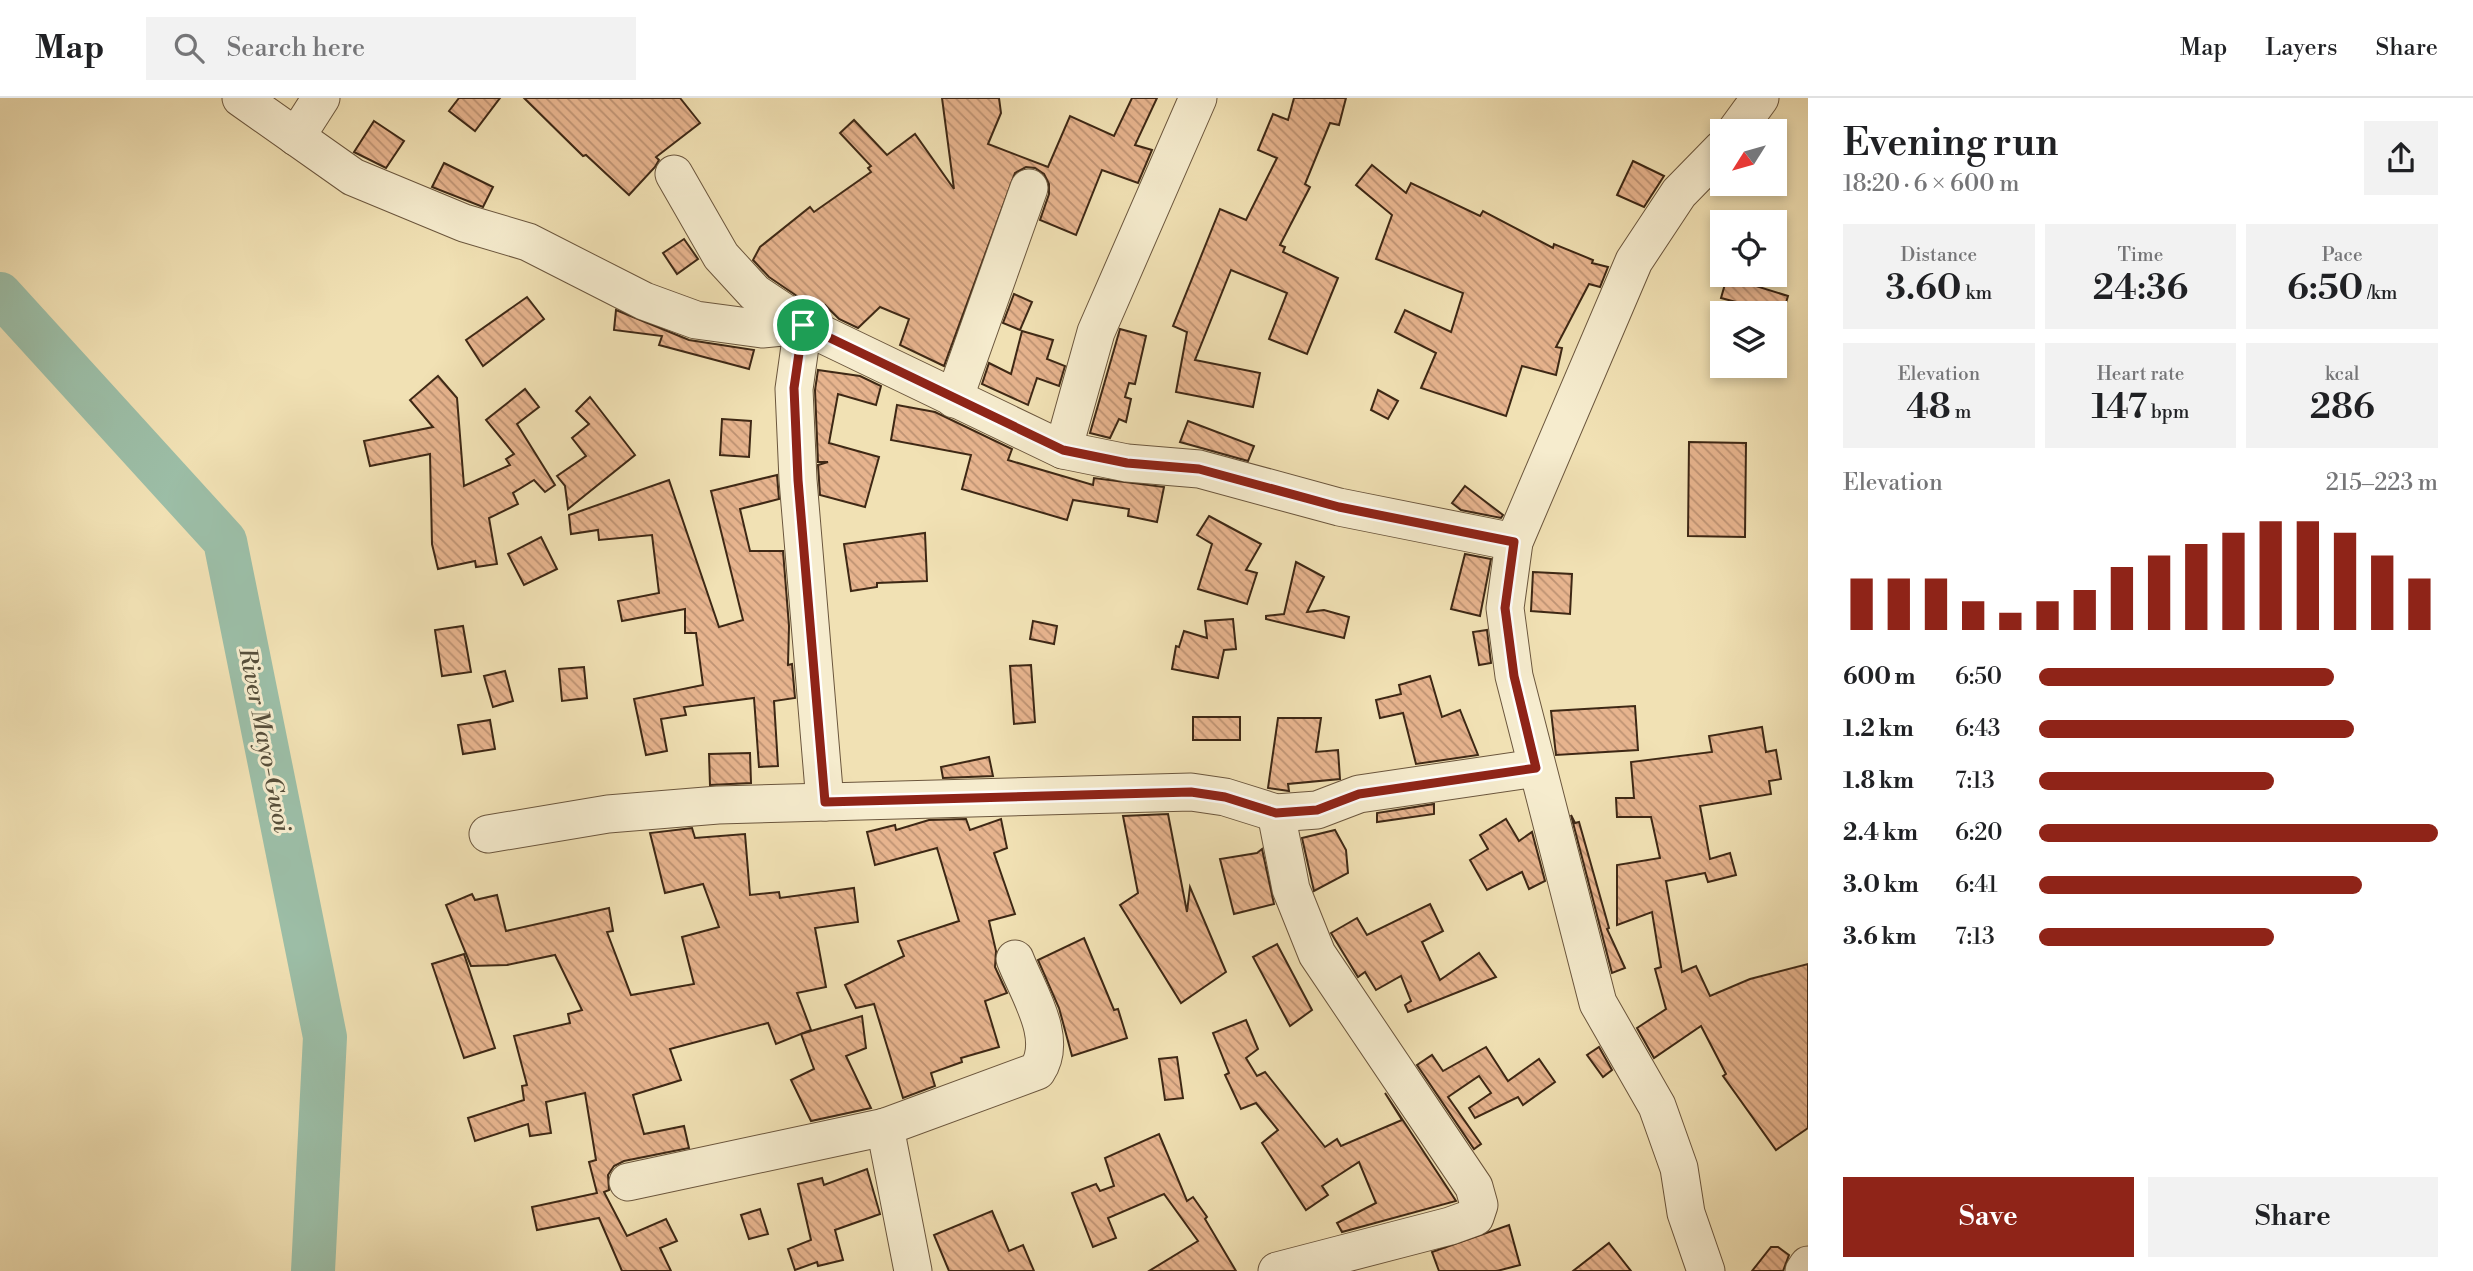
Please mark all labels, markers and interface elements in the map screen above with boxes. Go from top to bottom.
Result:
search box [146,17,636,80]
text: Map [35,28,104,69]
icon: search [170,29,208,67]
text: Search here [226,32,365,64]
text: Map [2180,33,2227,63]
text: Layers [2265,33,2337,63]
text: Share [2375,33,2438,63]
north arrow [1710,119,1787,196]
map controls [1710,119,1787,378]
text: Evening run [1843,120,2058,167]
button: share [2364,121,2438,195]
text: 18:20 · 6 × 600 m [1843,170,2019,198]
button: locate [1710,210,1787,287]
text: Distance [1900,243,1977,267]
text: Time [2118,243,2163,267]
text: Pace [2322,243,2363,267]
text: 3.60 [1886,267,1962,310]
text: 24:36 [2093,267,2188,310]
text: 6:50 [2287,267,2363,310]
text: km [1962,281,1992,305]
text: /km [2363,281,2397,305]
pin [773,295,833,355]
button: layers [1710,301,1787,378]
icon: arrive [784,306,822,344]
text: Elevation [1898,362,1980,386]
text: Heart rate [2097,362,2184,386]
text: kcal [2325,362,2359,386]
text: 48 [1906,386,1951,429]
text: 147 [2092,386,2147,429]
text: 286 [2310,386,2375,429]
text: m [1951,400,1971,424]
text: bpm [2147,400,2189,424]
text: Elevation [1843,469,1943,497]
text: 215–223 m [2326,469,2438,497]
water label: River Mayo-Gwoi [231,644,297,836]
text: 600 m [1843,663,1916,691]
text: 6:50 [1955,663,2002,691]
text: 1.2 km [1843,715,1914,743]
text: 6:43 [1955,715,2001,743]
text: 1.8 km [1843,767,1914,795]
text: 7:13 [1955,767,1995,795]
text: 2.4 km [1843,819,1918,847]
text: 6:20 [1955,819,2003,847]
text: 3.0 km [1843,871,1919,899]
text: 6:41 [1955,871,1998,899]
text: 3.6 km [1843,923,1916,951]
text: 7:13 [1955,923,1995,951]
button: Save [1843,1177,2134,1257]
button: Share [2148,1177,2438,1257]

